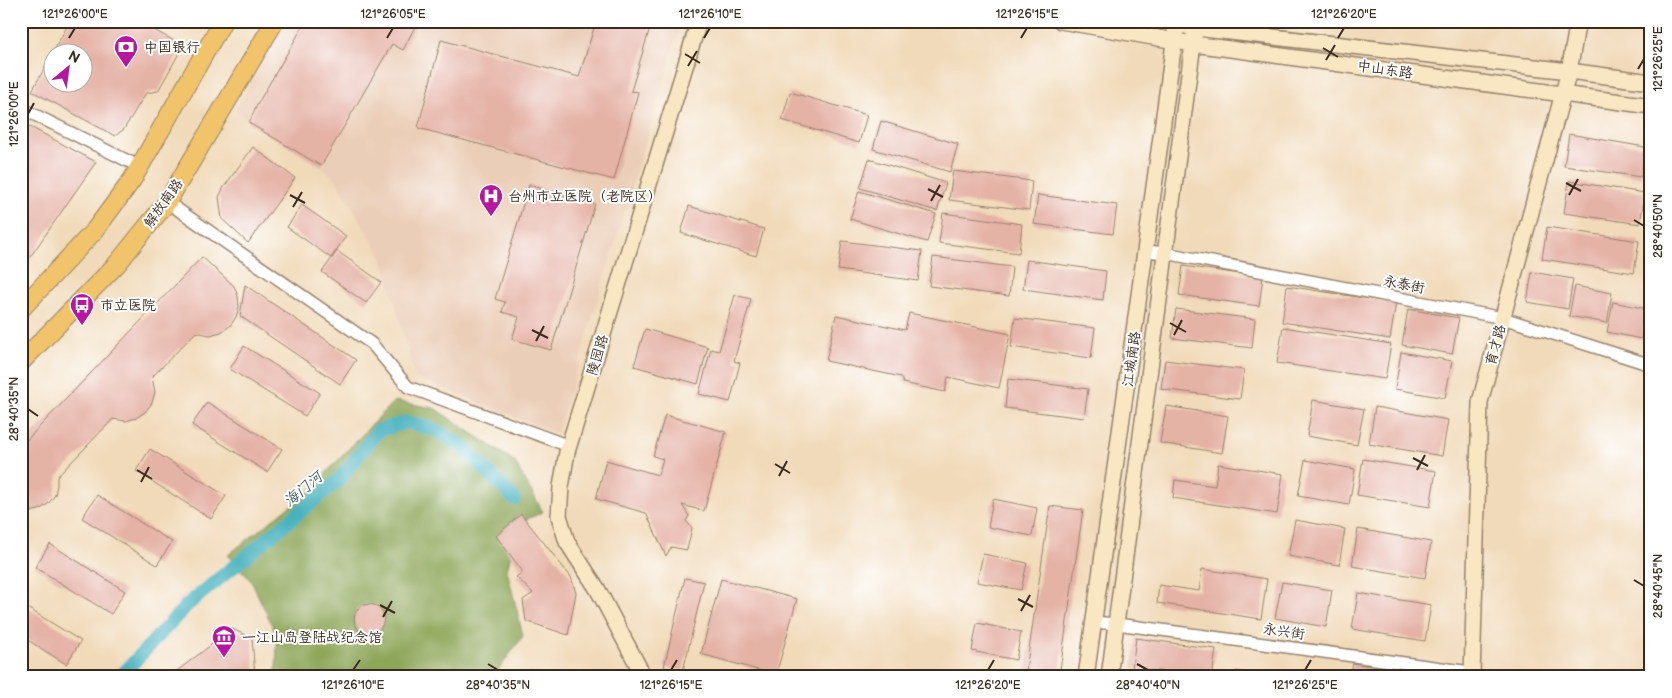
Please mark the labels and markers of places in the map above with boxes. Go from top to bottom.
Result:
bank icon: 中国银行 [113,34,139,68]
place label: 中国银行 [144,39,200,56]
hospital icon: 台州市立医院（老院区） [478,183,504,217]
place label: 台州市立医院（老院区） [508,188,662,205]
bus stop icon: 市立医院 [69,292,95,326]
place label: 市立医院 [100,297,156,314]
museum icon: 一江山岛登陆战纪念馆 [211,624,237,658]
place label: 一江山岛登陆战纪念馆 [242,629,382,646]

